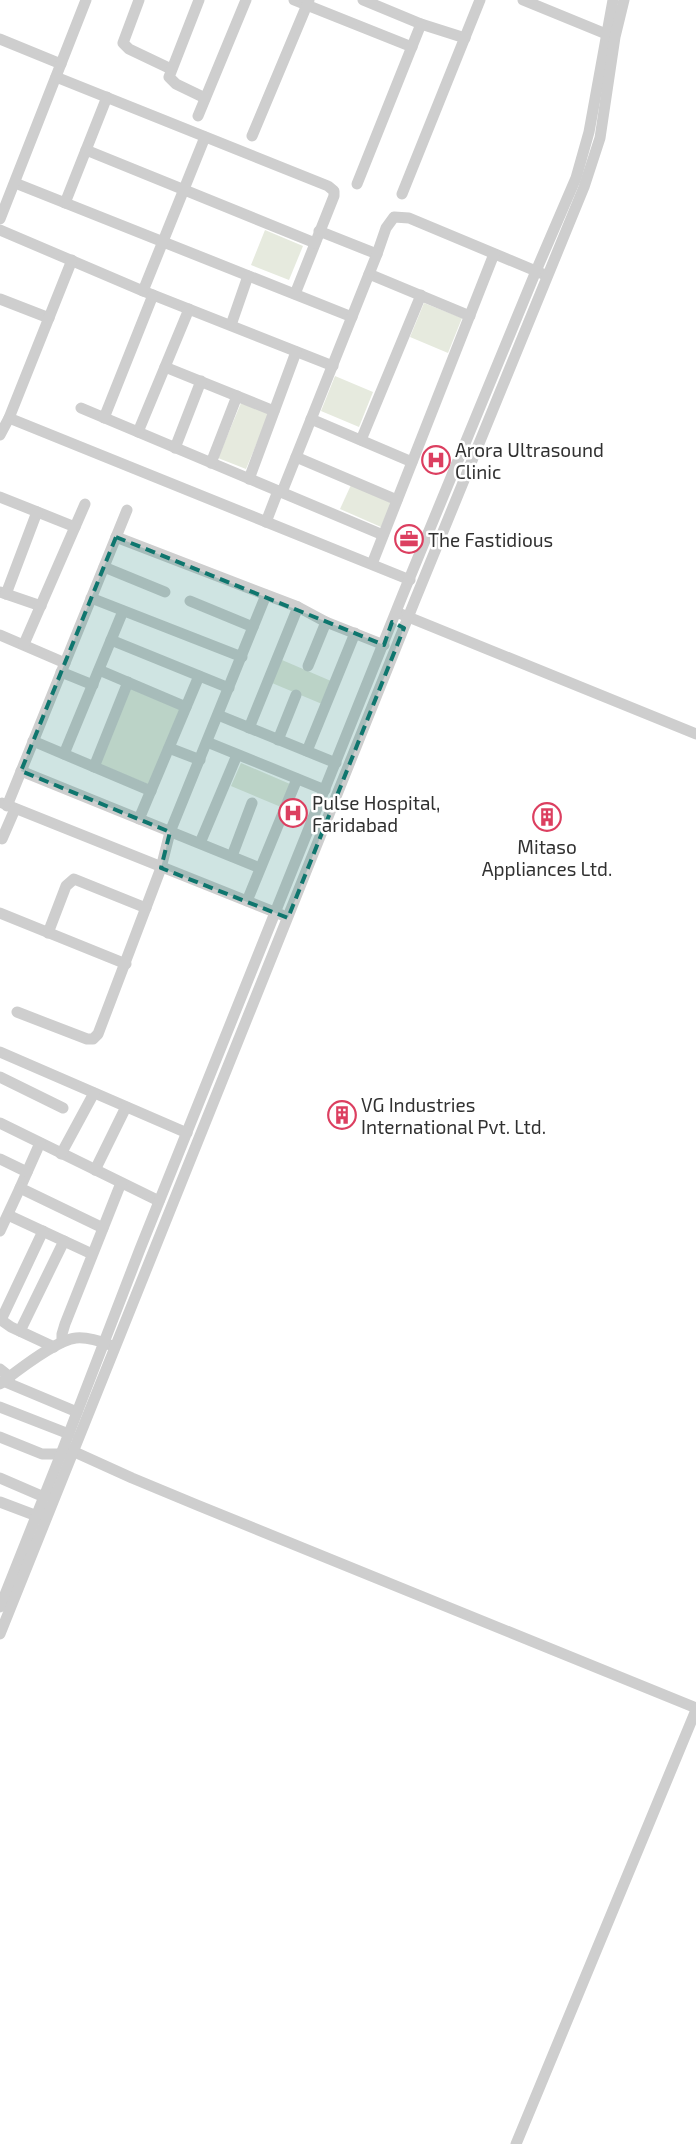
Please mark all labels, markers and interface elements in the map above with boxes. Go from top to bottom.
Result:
place label: Arora Ultrasound Clinic [455,438,604,483]
hospital icon: Arora Ultrasound Clinic [421,445,451,475]
office icon: The Fastidious [394,524,424,554]
place label: The Fastidious [428,528,553,551]
place label: Pulse Hospital, Faridabad [312,791,440,836]
hospital icon: Pulse Hospital, Faridabad [278,798,308,828]
building icon: Mitaso Appliances Ltd. [532,802,562,832]
place label: Mitaso Appliances Ltd. [482,835,612,880]
place label: VG Industries International Pvt. Ltd. [361,1093,546,1138]
building icon: VG Industries International Pvt. Ltd. [327,1100,357,1130]

